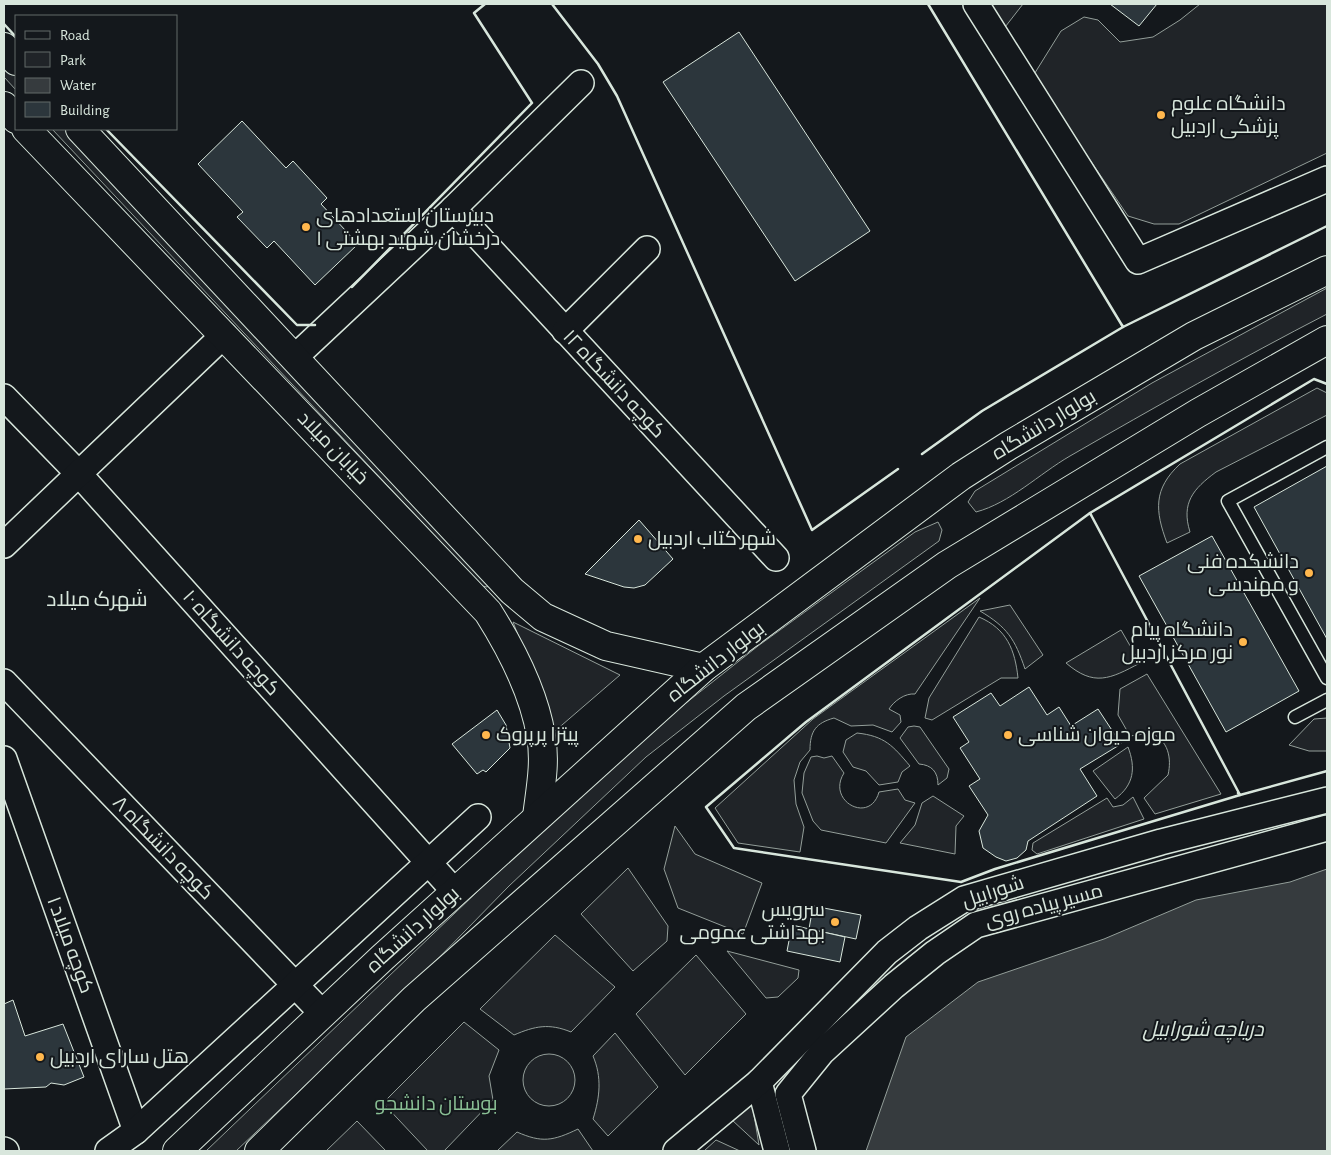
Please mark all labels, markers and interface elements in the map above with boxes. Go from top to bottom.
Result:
legend [15,15,178,130]
text: Road [60,28,90,43]
text: Park [60,53,86,68]
text: Water [60,78,96,93]
place label: دانشگاه علوم پزشکی اردبیل [1171,94,1286,139]
text: Building [60,103,110,118]
marker: دانشگاه علوم پزشکی اردبیل [1155,109,1167,121]
place label: دبیرستان استعدادهای درخشان شهید بهشتی ۱ [316,206,500,251]
marker: دبیرستان استعدادهای درخشان شهید بهشتی ۱ [300,221,312,233]
street label: کوچه دانشگاه ۱۲ [558,326,669,443]
street label: بولوار دانشگاه [989,386,1100,465]
street label: خیابان میلاد [292,408,372,490]
place label: شهر کتاب اردبیل [648,529,776,551]
marker: شهر کتاب اردبیل [632,533,644,545]
place label: دانشکده فنی و مهندسی [1187,552,1299,597]
marker: دانشکده فنی و مهندسی [1303,567,1315,579]
street label: کوچه دانشگاه ۱۰ [177,587,283,701]
district label: شهرک میلاد [46,589,148,612]
street label: بولوار دانشگاه [664,618,769,707]
place label: دانشگاه پیام نور مرکز اردبیل [1121,620,1233,665]
marker: دانشگاه پیام نور مرکز اردبیل [1237,636,1249,648]
place label: پیتزا پرپروک [496,725,579,747]
place label: موزه حیوان شناسی [1018,725,1176,747]
marker: پیتزا پرپروک [480,729,492,741]
marker: موزه حیوان شناسی [1002,729,1014,741]
street label: کوچه دانشگاه ۸ [107,792,217,905]
street label: شورابیل [959,873,1027,913]
street label: مسیر پیاده روی [983,881,1106,933]
street label: بولوار دانشگاه [363,883,464,977]
street label: کوچه میلاد ۱ [41,894,97,997]
place label: سرویس بهداشتی عمومی [680,900,825,945]
marker: سرویس بهداشتی عمومی [829,916,841,928]
water label: دریاچه شورابیل [1142,1019,1265,1043]
place label: هتل سارای اردبیل [50,1047,189,1069]
marker: هتل سارای اردبیل [34,1051,46,1063]
park label: بوستان دانشجو [374,1094,498,1116]

